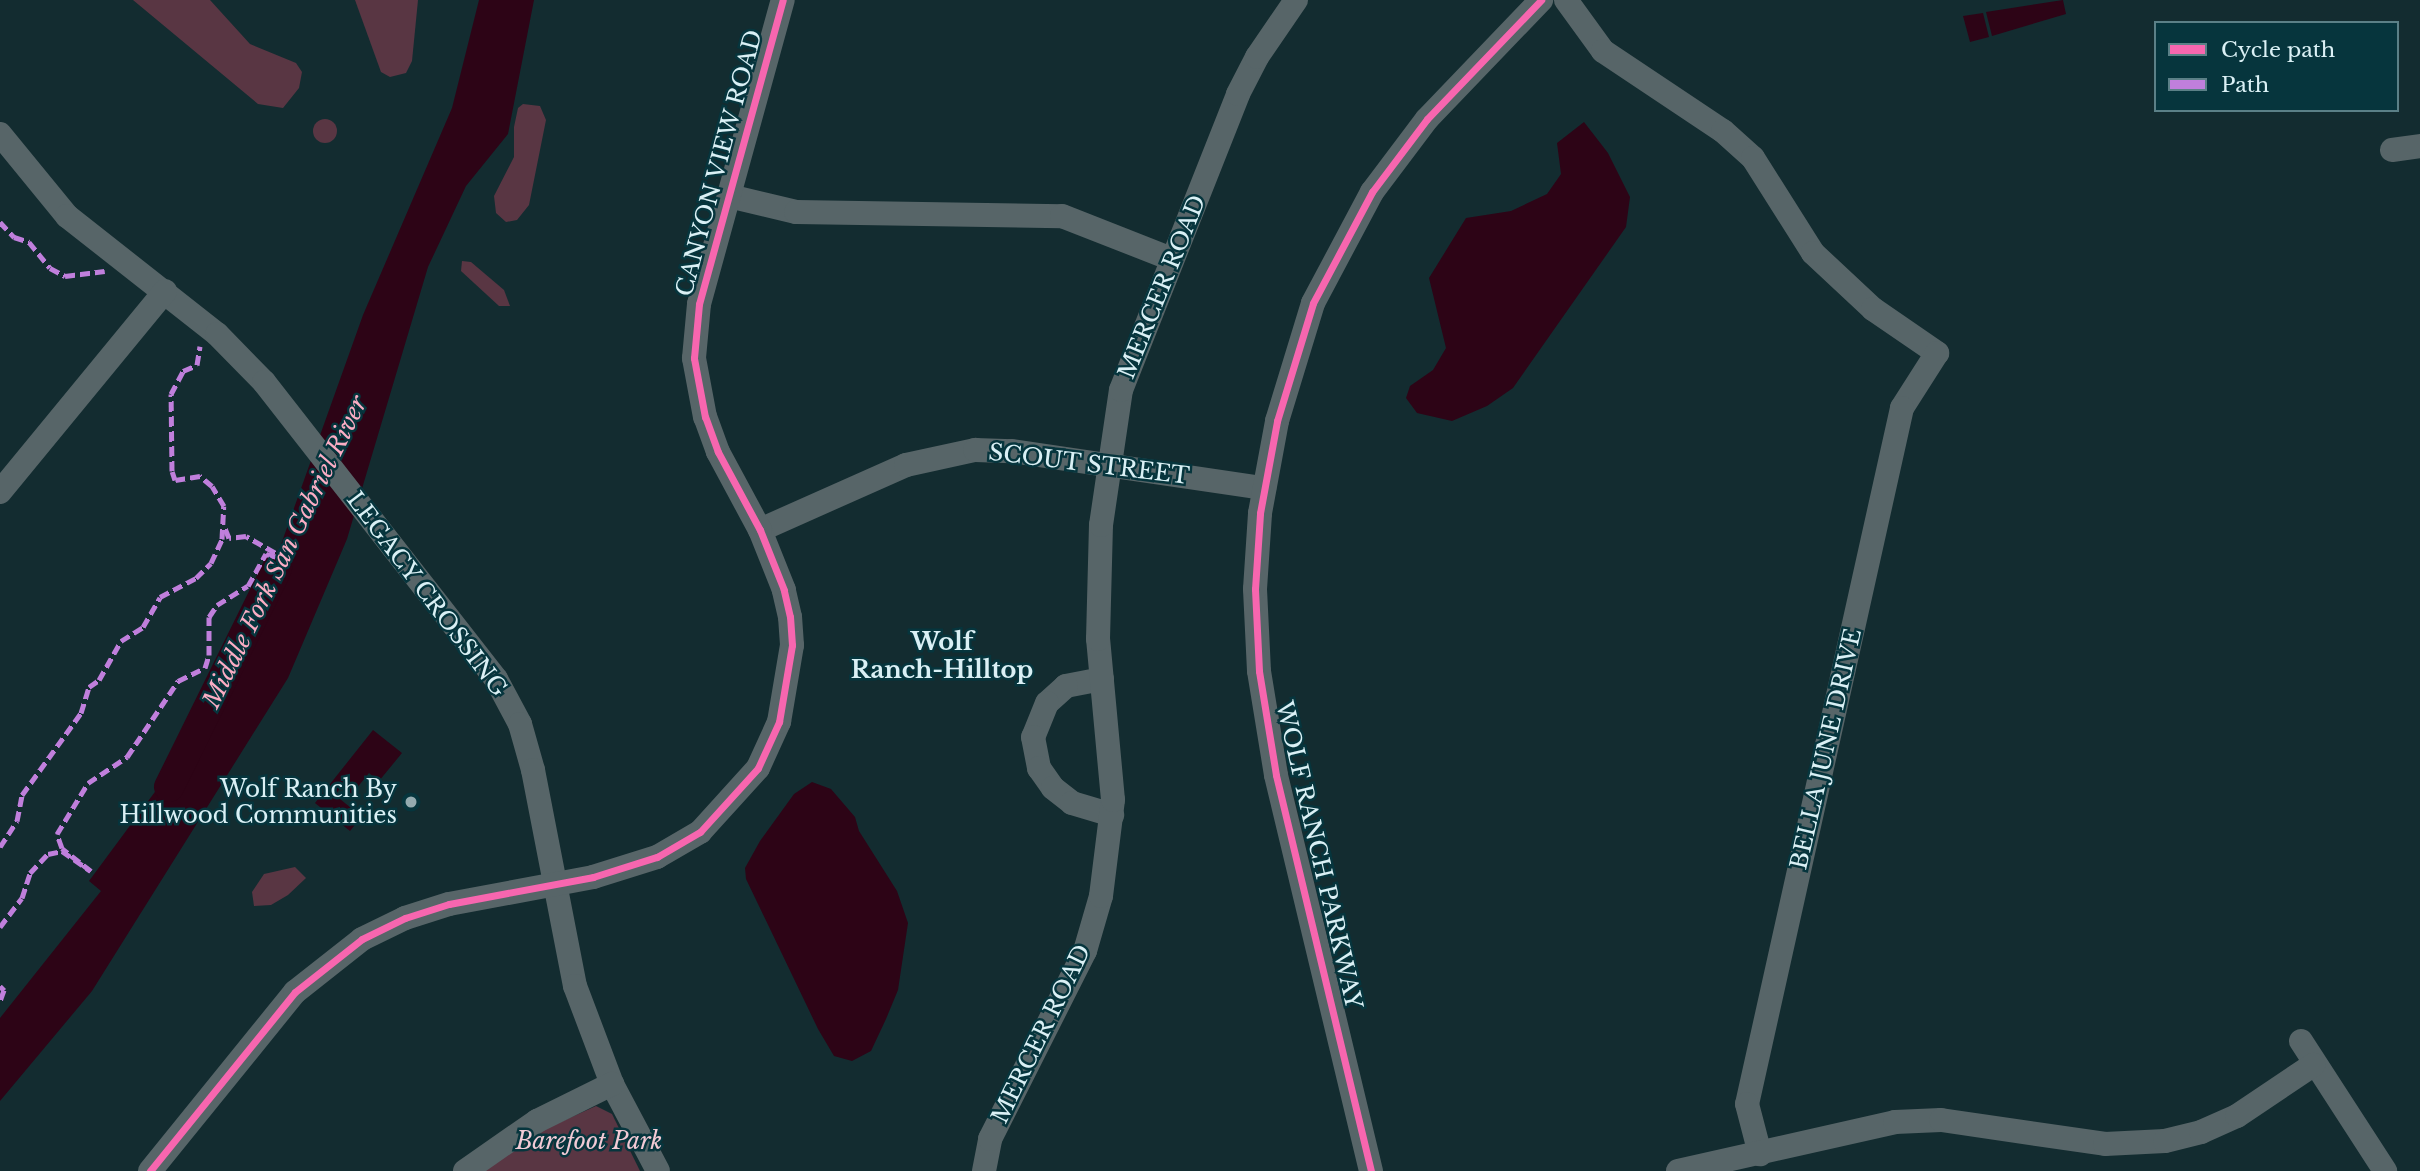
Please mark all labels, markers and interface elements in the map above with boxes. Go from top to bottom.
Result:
legend [2154,21,2399,112]
street label: CANYON VIEW ROAD [670,26,768,300]
text: Cycle path [2221,37,2335,63]
text: Path [2221,72,2269,98]
street label: MERCER ROAD [1112,191,1212,383]
water label: Middle Fork San Gabriel River [196,391,374,713]
street label: SCOUT STREET [987,438,1191,490]
street label: LEGACY CROSSING [341,486,513,702]
street label: BELLA JUNE DRIVE [1785,625,1867,873]
district label: Wolf Ranch-Hilltop [851,628,1033,684]
street label: WOLF RANCH PARKWAY [1270,698,1368,1012]
place label: Wolf Ranch By Hillwood Communities [120,775,397,829]
marker: Wolf Ranch By Hillwood Communities [403,794,419,810]
street label: MERCER ROAD [986,940,1096,1128]
park label: Barefoot Park [515,1127,663,1155]

